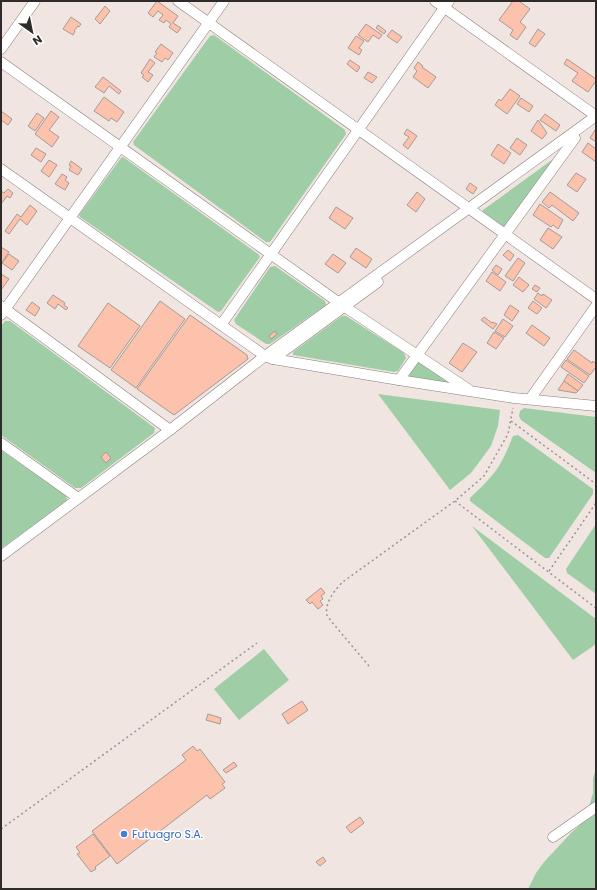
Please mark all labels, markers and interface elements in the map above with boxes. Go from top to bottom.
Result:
north arrow [12,12,52,52]
text: N [30,31,45,49]
place label: Futuagro S.A. [132,826,203,842]
marker: Futuagro S.A. [119,829,129,839]

